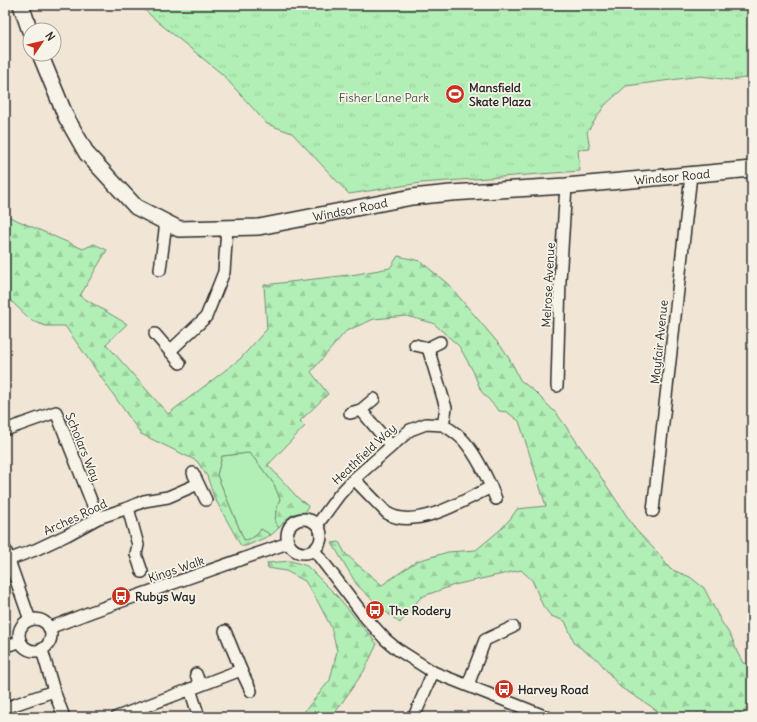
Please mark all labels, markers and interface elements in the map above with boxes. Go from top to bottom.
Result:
north arrow [22,22,62,62]
text: N [42,29,58,43]
place label: Mansfield Skate Plaza [469,80,531,109]
sports icon: Mansfield Skate Plaza [444,83,466,105]
park label: Fisher Lane Park [339,90,429,105]
street label: Windsor Road [634,165,710,187]
street label: Windsor Road [311,194,389,224]
street label: Melrose Avenue [538,242,558,328]
street label: Mayfair Avenue [647,299,671,385]
street label: Scholars Way [62,410,104,484]
street label: Heathfield Way [329,420,399,488]
street label: Arches Road [41,496,109,538]
street label: Kings Walk [146,552,206,586]
bus stop icon: Rubys Way [110,585,132,607]
place label: Rubys Way [135,589,196,605]
bus stop icon: The Rodery [364,599,386,621]
place label: The Rodery [389,603,451,619]
bus stop icon: Harvey Road [493,678,515,700]
place label: Harvey Road [518,682,588,698]

